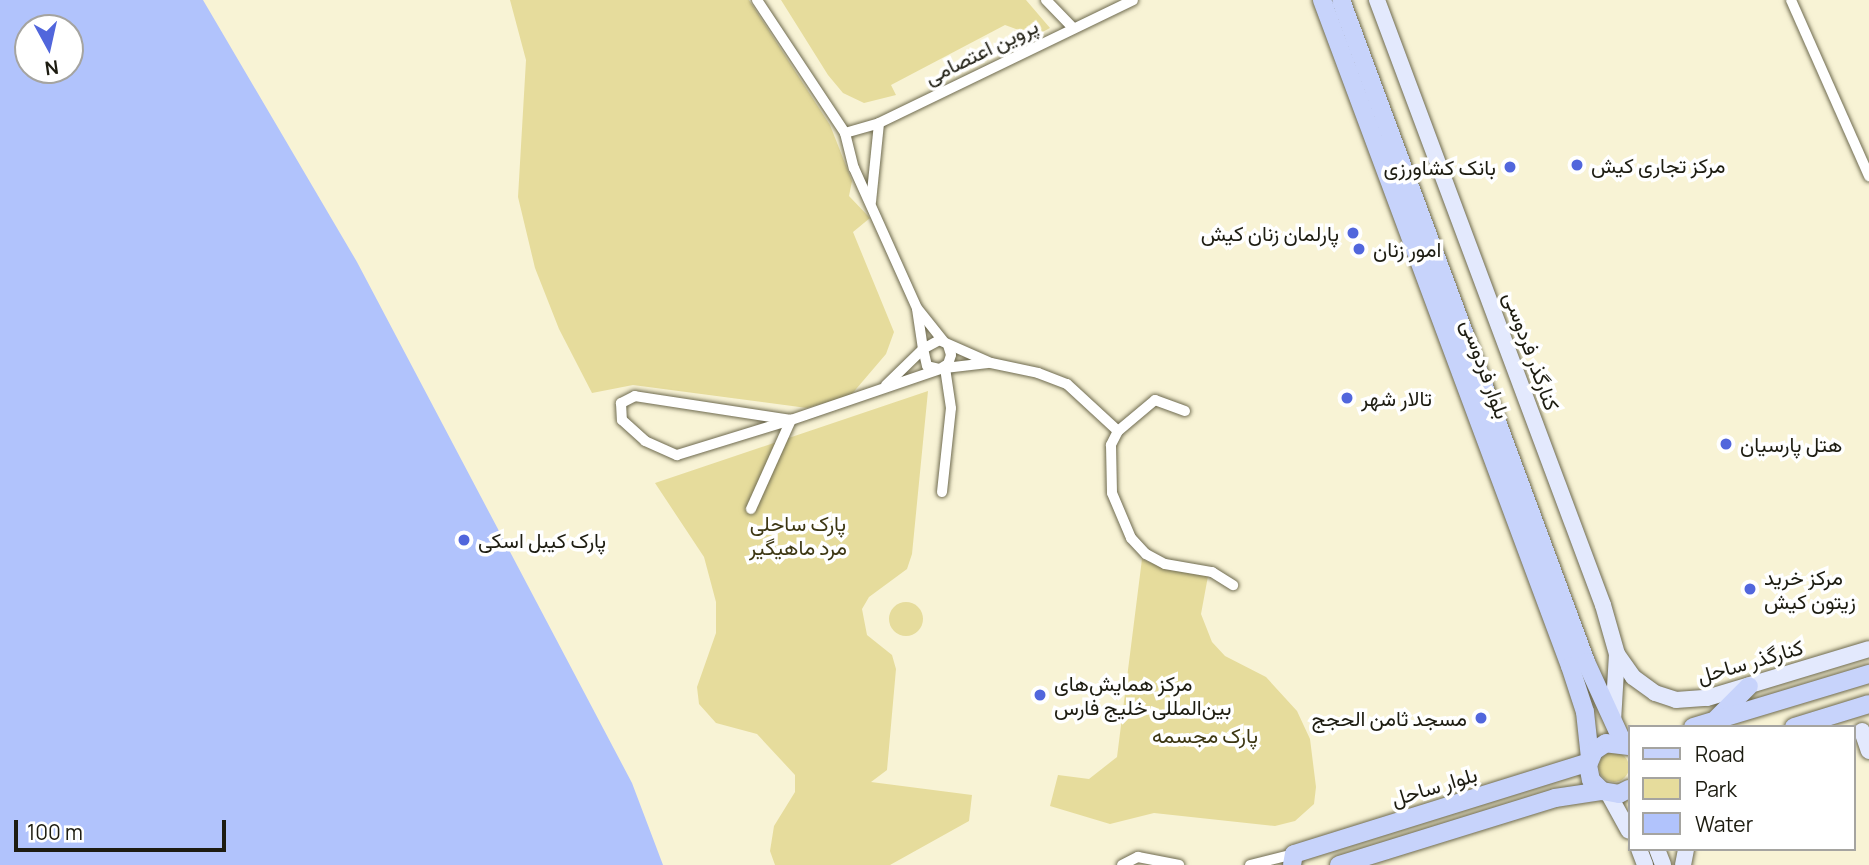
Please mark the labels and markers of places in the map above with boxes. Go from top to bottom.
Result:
place label: مرکز تجاری کیش [1591,152,1725,178]
place label: بانک کشاورزی [1384,154,1496,180]
marker: مرکز تجاری کیش [1569,157,1585,173]
marker: بانک کشاورزی [1502,159,1518,175]
place label: پارلمان زنان کیش [1201,220,1339,246]
marker: پارلمان زنان کیش [1345,225,1361,241]
place label: امور زنان [1373,236,1441,262]
marker: امور زنان [1351,241,1367,257]
place label: تالار شهر [1361,385,1432,411]
marker: تالار شهر [1339,390,1355,406]
place label: هتل پارسیان [1740,431,1842,457]
marker: هتل پارسیان [1718,436,1734,452]
place label: پارک کیبل اسکی [478,527,606,553]
marker: پارک کیبل اسکی [456,532,472,548]
place label: مرکز خرید زیتون کیش [1764,564,1856,614]
marker: مرکز خرید زیتون کیش [1742,581,1758,597]
place label: مرکز همایش‌های بین‌المللی خلیج فارس [1054,670,1231,720]
marker: مرکز همایش‌های بین‌المللی خلیج فارس [1032,687,1048,703]
place label: مسجد ثامن الحجج [1311,705,1467,731]
marker: مسجد ثامن الحجج [1473,710,1489,726]

